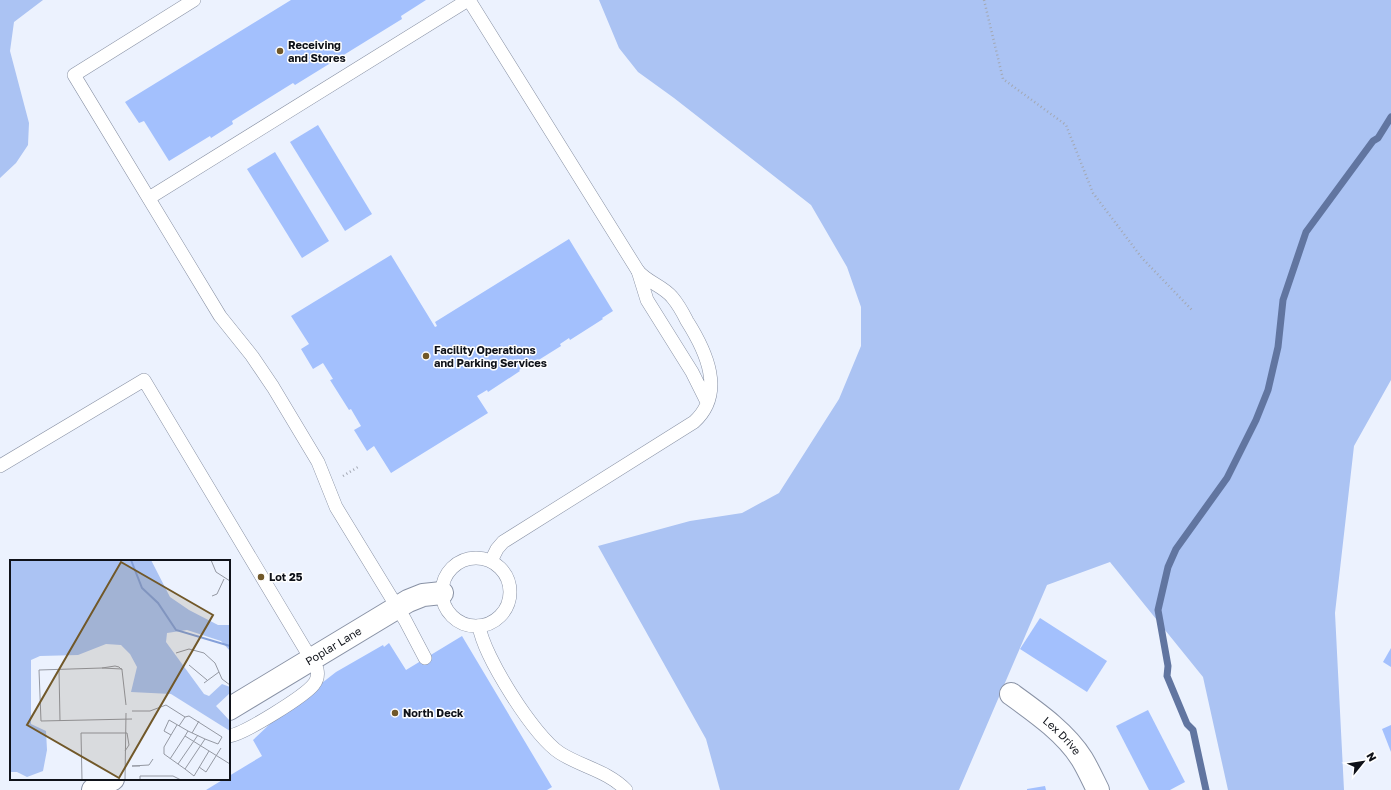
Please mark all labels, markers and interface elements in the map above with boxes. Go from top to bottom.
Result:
place label: Receiving and Stores [288,38,346,64]
marker: Receiving and Stores [275,46,285,56]
place label: Facility Operations and Parking Services [434,343,547,369]
marker: Facility Operations and Parking Services [421,351,431,361]
inset map [10,560,230,780]
place label: Lot 25 [269,570,303,583]
marker: Lot 25 [256,572,266,582]
street label: Poplar Lane [303,624,364,667]
place label: North Deck [403,706,464,719]
marker: North Deck [390,708,400,718]
street label: Lex Drive [1041,714,1084,757]
north arrow [1343,742,1383,782]
text: N [1364,750,1380,764]

